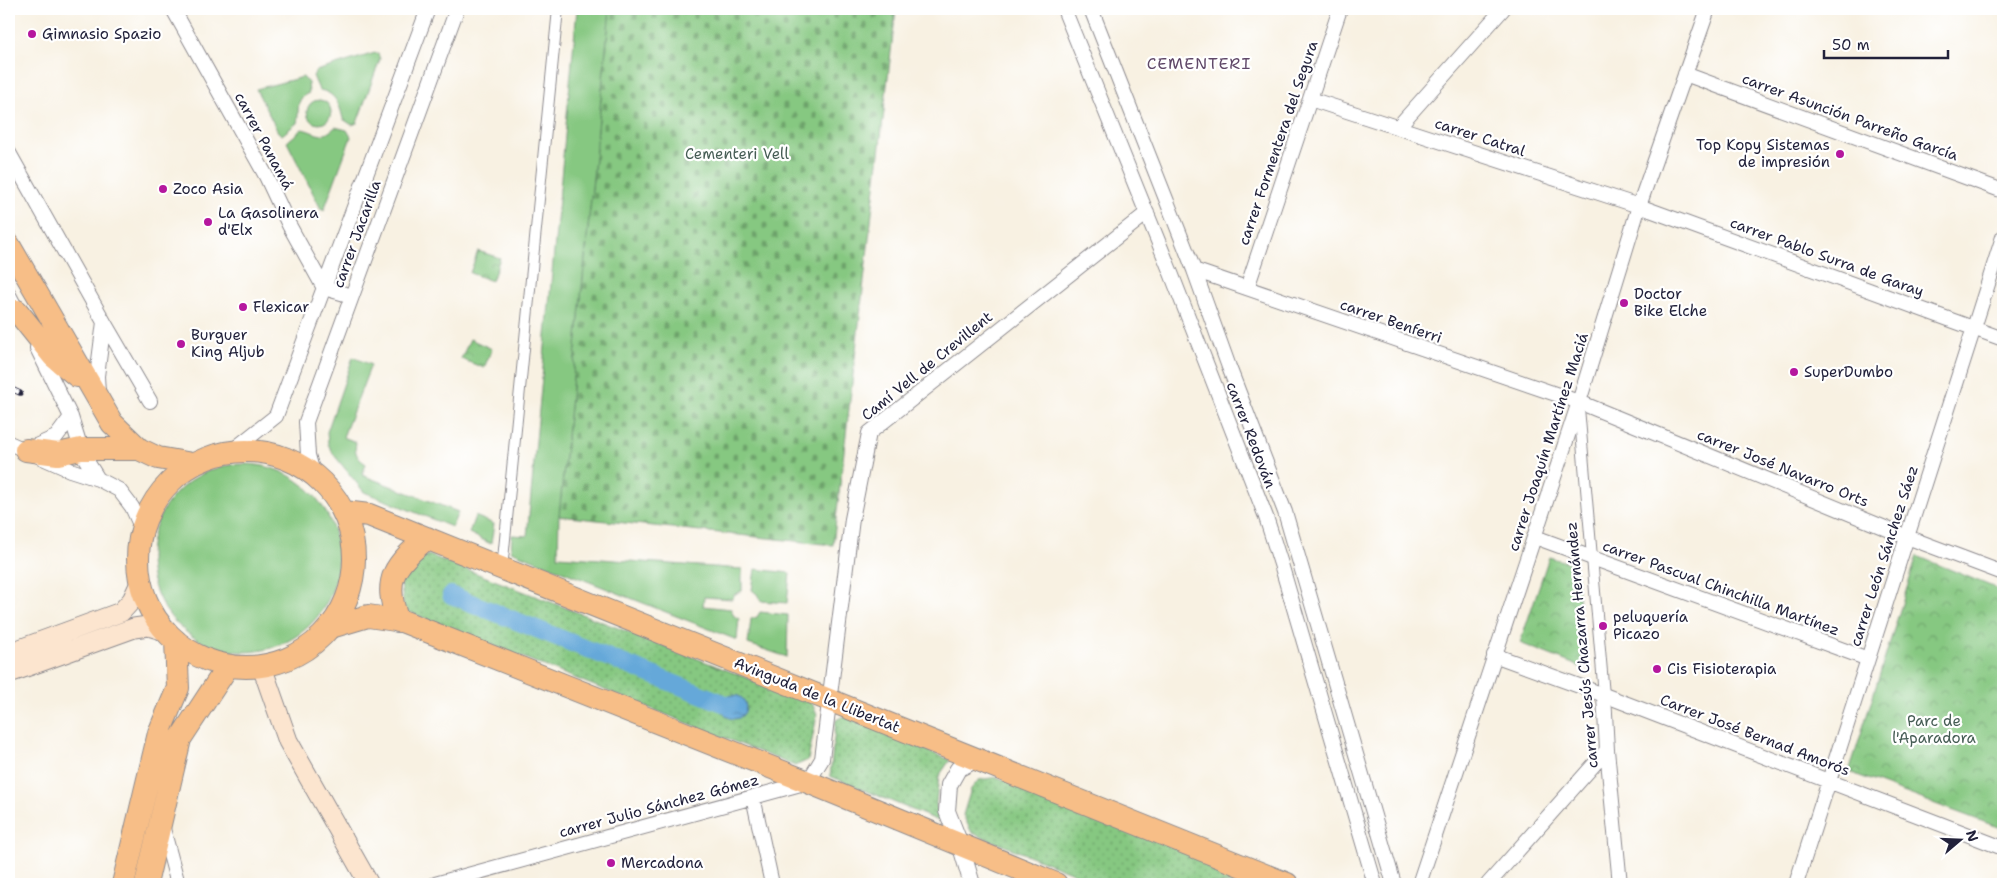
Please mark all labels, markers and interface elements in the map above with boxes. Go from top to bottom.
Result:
place label: Gimnasio Spazio [42,24,161,44]
marker: Gimnasio Spazio [26,28,38,40]
scale bar [1824,28,1948,60]
text: 50 m [1832,35,1870,55]
street label: carrer Formentera del Segura [1234,37,1323,248]
district label: CEMENTERI [1147,53,1251,74]
street label: carrer Asunción Parreño García [1739,69,1961,166]
street label: carrer Panamá [230,89,298,194]
street label: carrer Catral [1432,113,1528,161]
place label: Top Kopy Sistemas de impresión [1696,135,1830,172]
park label: Cementeri Vell [685,144,790,164]
marker: Top Kopy Sistemas de impresión [1834,148,1846,160]
street label: carrer Jacarilla [328,177,386,291]
place label: Zoco Asia [173,179,244,199]
marker: Zoco Asia [157,183,169,195]
place label: La Gasolinera d'Elx [218,203,319,240]
street label: carrer Pablo Surra de Garay [1727,213,1927,301]
marker: La Gasolinera d'Elx [202,216,214,228]
place label: Doctor Bike Elche [1634,284,1707,321]
street label: carrer Benferri [1337,294,1445,348]
place label: Flexicar [253,297,309,317]
marker: Doctor Bike Elche [1618,297,1630,309]
marker: Flexicar [237,301,249,313]
street label: Camí Vell de Crevillent [857,307,997,425]
place label: Burguer King Aljub [191,325,265,362]
street label: carrer Joaquín Martínez Maciá [1503,330,1593,554]
marker: Burguer King Aljub [175,338,187,350]
place label: SuperDumbo [1804,362,1893,382]
marker: SuperDumbo [1788,366,1800,378]
street label: carrer Redován [1222,379,1280,491]
street label: carrer José Navarro Orts [1694,424,1872,512]
street label: carrer León Sánchez Sáez [1845,463,1923,649]
street label: carrer Jesús Chazarra Hernández [1561,521,1603,769]
street label: carrer Pascual Chinchilla Martínez [1600,536,1842,640]
place label: peluquería Picazo [1613,607,1689,644]
marker: peluquería Picazo [1597,620,1609,632]
street label: Avinguda de la Llibertat [731,653,903,737]
place label: Cis Fisioterapia [1667,659,1777,679]
marker: Cis Fisioterapia [1651,663,1663,675]
street label: Carrer José Bernad Amorós [1657,690,1853,780]
park label: Parc de l'Aparadora [1892,711,1977,748]
street label: carrer Julio Sánchez Gómez [557,770,761,842]
north arrow [1934,816,1984,866]
text: N [1962,828,1983,844]
place label: Mercadona [621,853,704,873]
marker: Mercadona [605,857,617,869]

